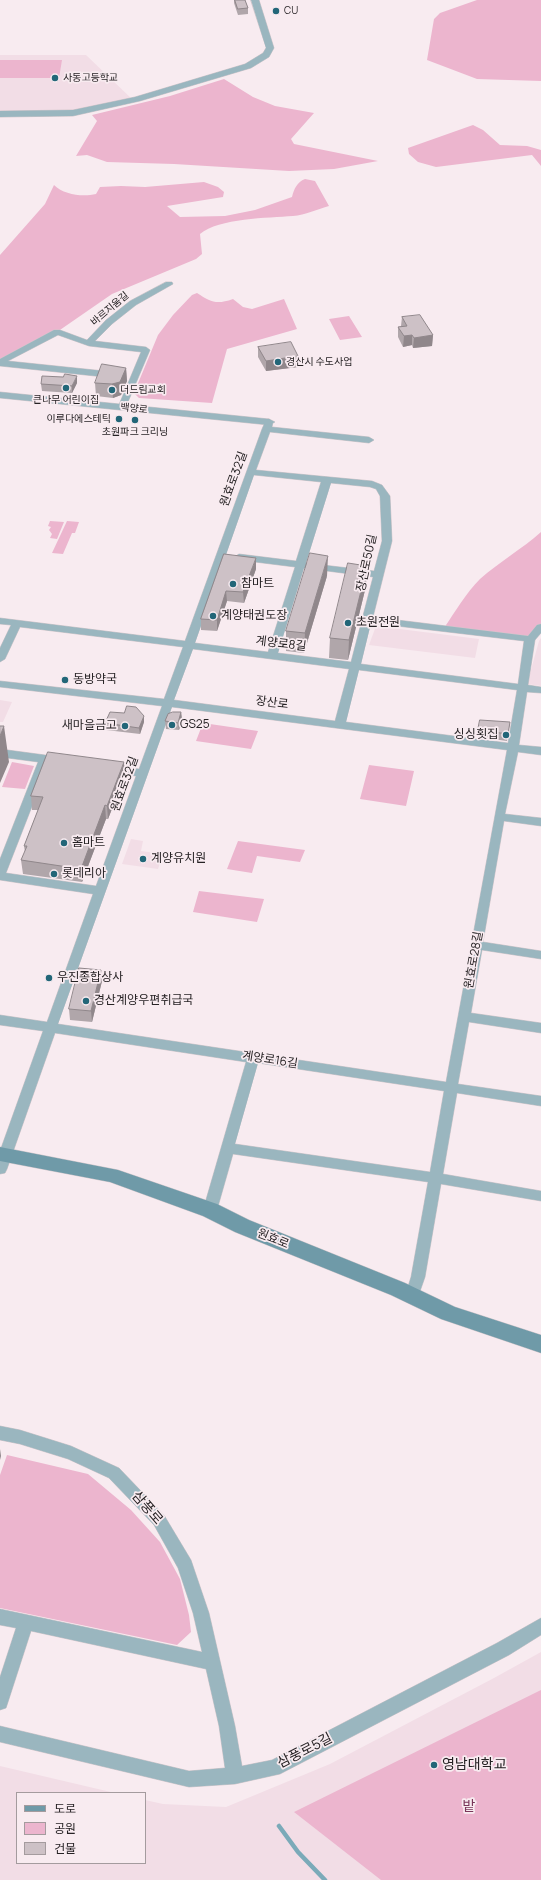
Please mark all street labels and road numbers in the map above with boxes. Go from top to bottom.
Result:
street label: 바르지움길 [89,290,131,328]
street label: 백양로 [120,402,148,416]
street label: 원효로32길 [217,449,251,509]
street label: 장산로50길 [354,533,380,593]
street label: 계양로8길 [255,634,307,654]
street label: 장산로 [255,694,289,712]
street label: 원효로32길 [108,754,142,814]
street label: 원효로28길 [462,930,486,990]
street label: 계양로16길 [241,1048,299,1072]
street label: 원효로 [255,1226,291,1252]
street label: 삼풍로 [128,1488,166,1528]
street label: 삼풍로5길 [275,1730,335,1772]

